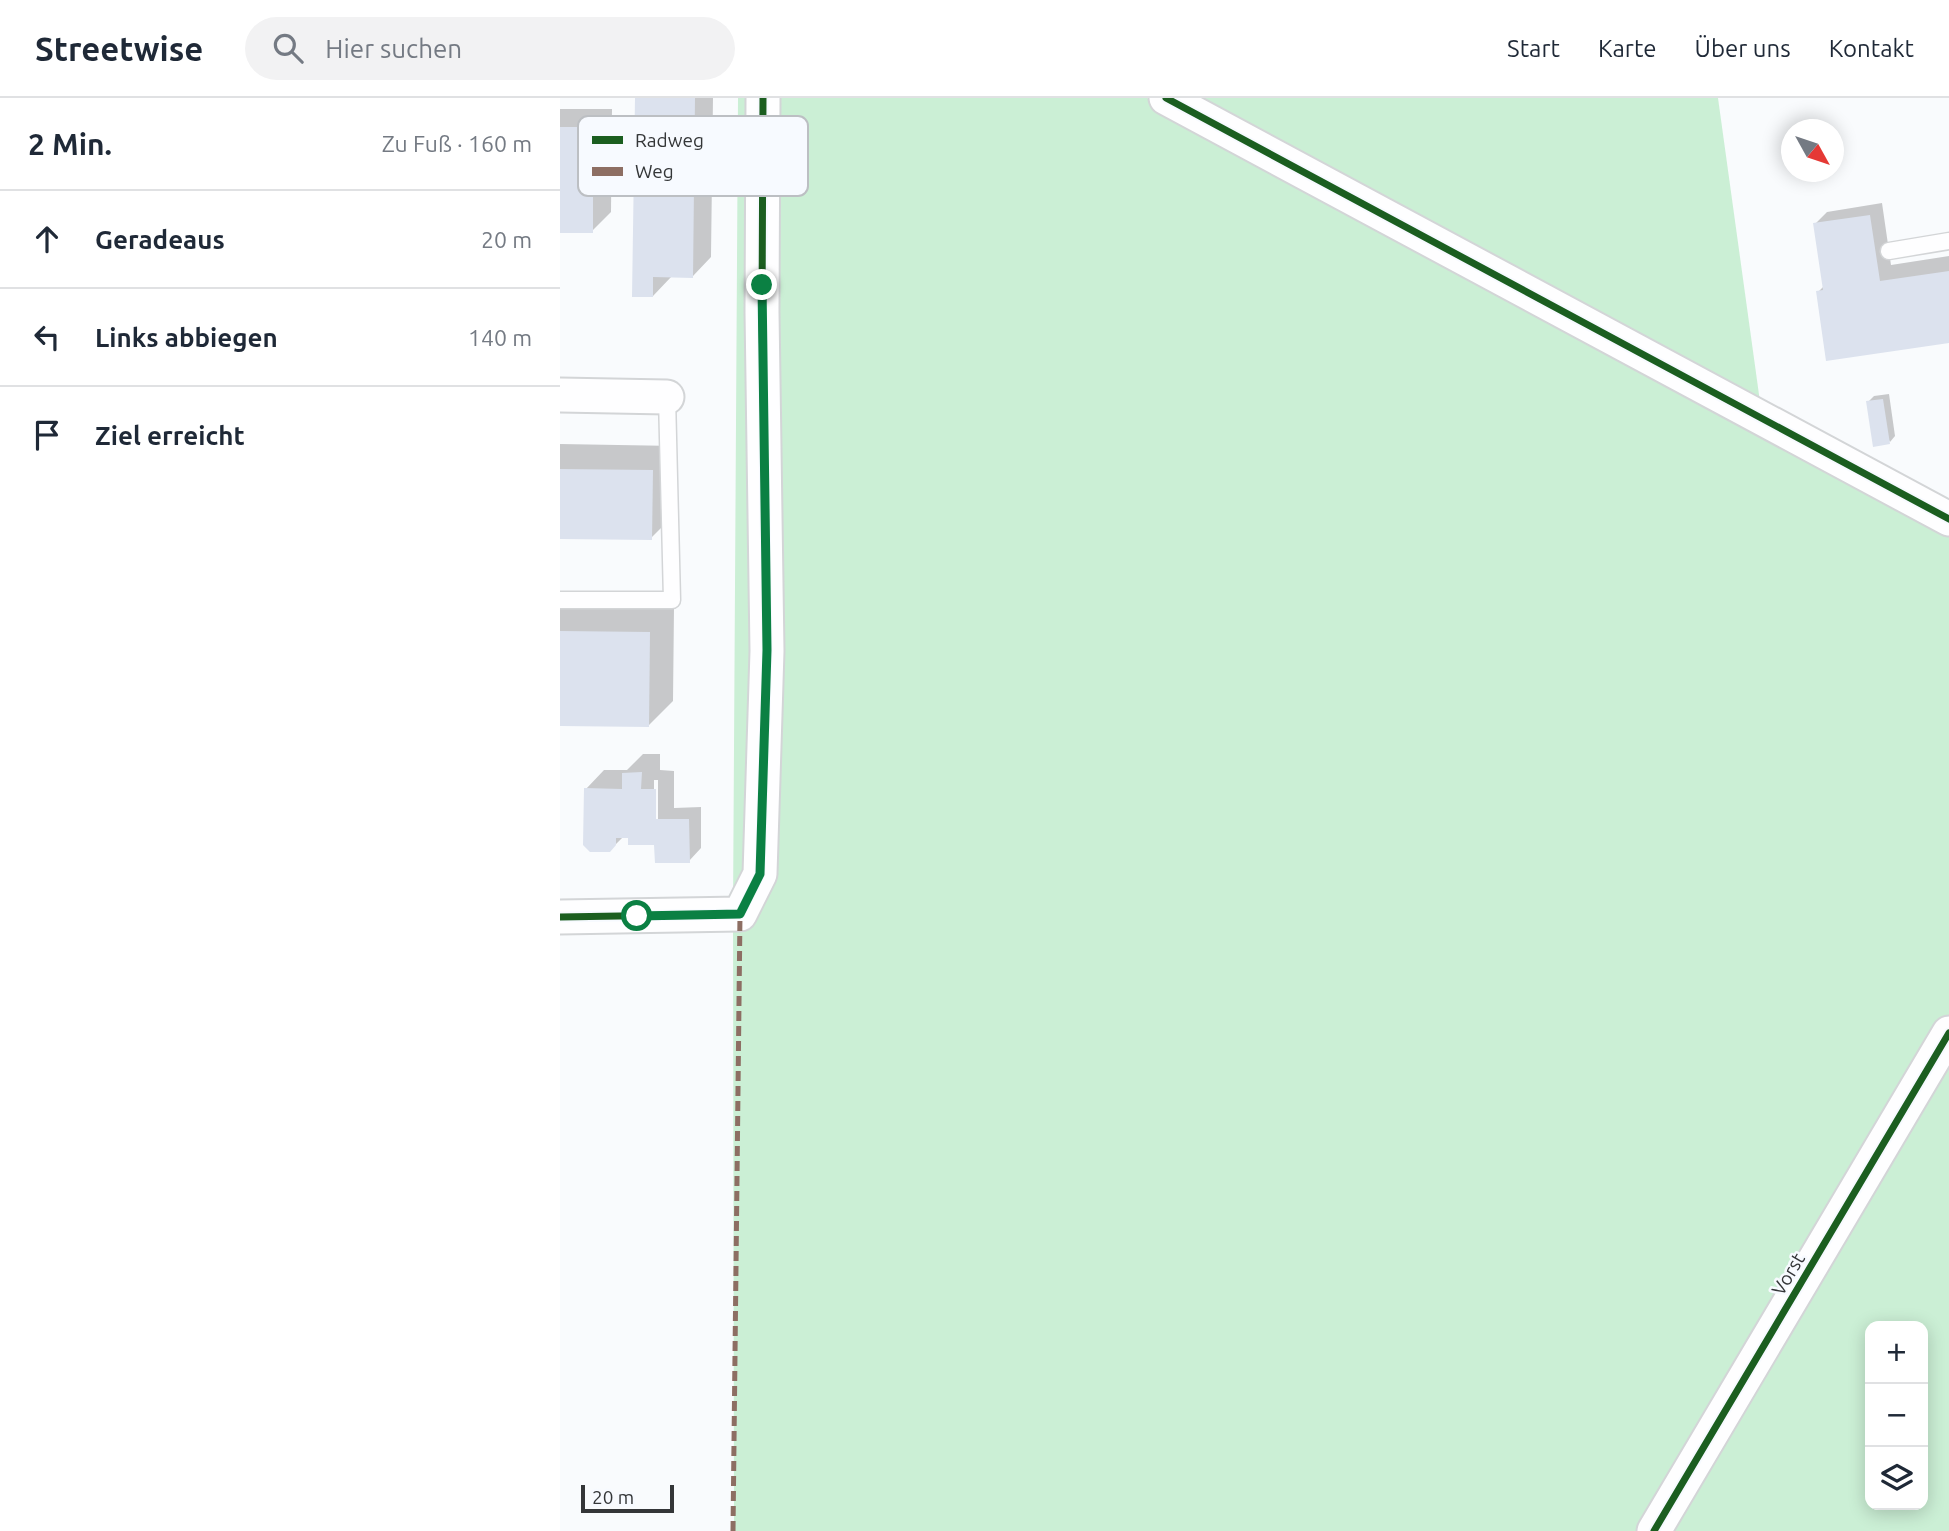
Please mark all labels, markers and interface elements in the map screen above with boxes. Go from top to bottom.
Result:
search box [245,17,735,80]
icon: search [269,29,307,67]
text: Streetwise [35,30,203,67]
text: Hier suchen [325,34,462,63]
text: Start [1507,35,1560,62]
text: Karte [1598,35,1657,62]
text: Über uns [1695,35,1791,62]
text: Kontakt [1829,35,1914,62]
legend [578,116,808,196]
north arrow [1781,119,1844,182]
text: 2 Min. [28,127,112,161]
text: Radweg [635,129,704,151]
text: Zu Fuß · 160 m [382,131,532,156]
text: Weg [635,160,674,182]
icon: ahead [28,220,66,258]
text: Geradeaus [95,225,225,254]
text: 20 m [481,227,532,252]
route end [746,269,777,300]
icon: left [28,318,66,356]
text: Links abbiegen [95,323,278,352]
text: 140 m [468,325,532,350]
icon: arrive [28,416,66,454]
text: Ziel erreicht [95,421,245,450]
route start [621,900,652,931]
street label: Vorst [1767,1248,1809,1299]
map controls [1865,1321,1928,1510]
button: + [1865,1321,1928,1384]
button: − [1865,1384,1928,1447]
button: layers [1865,1447,1928,1510]
scale bar [581,1482,674,1514]
text: 20 m [592,1486,634,1508]

